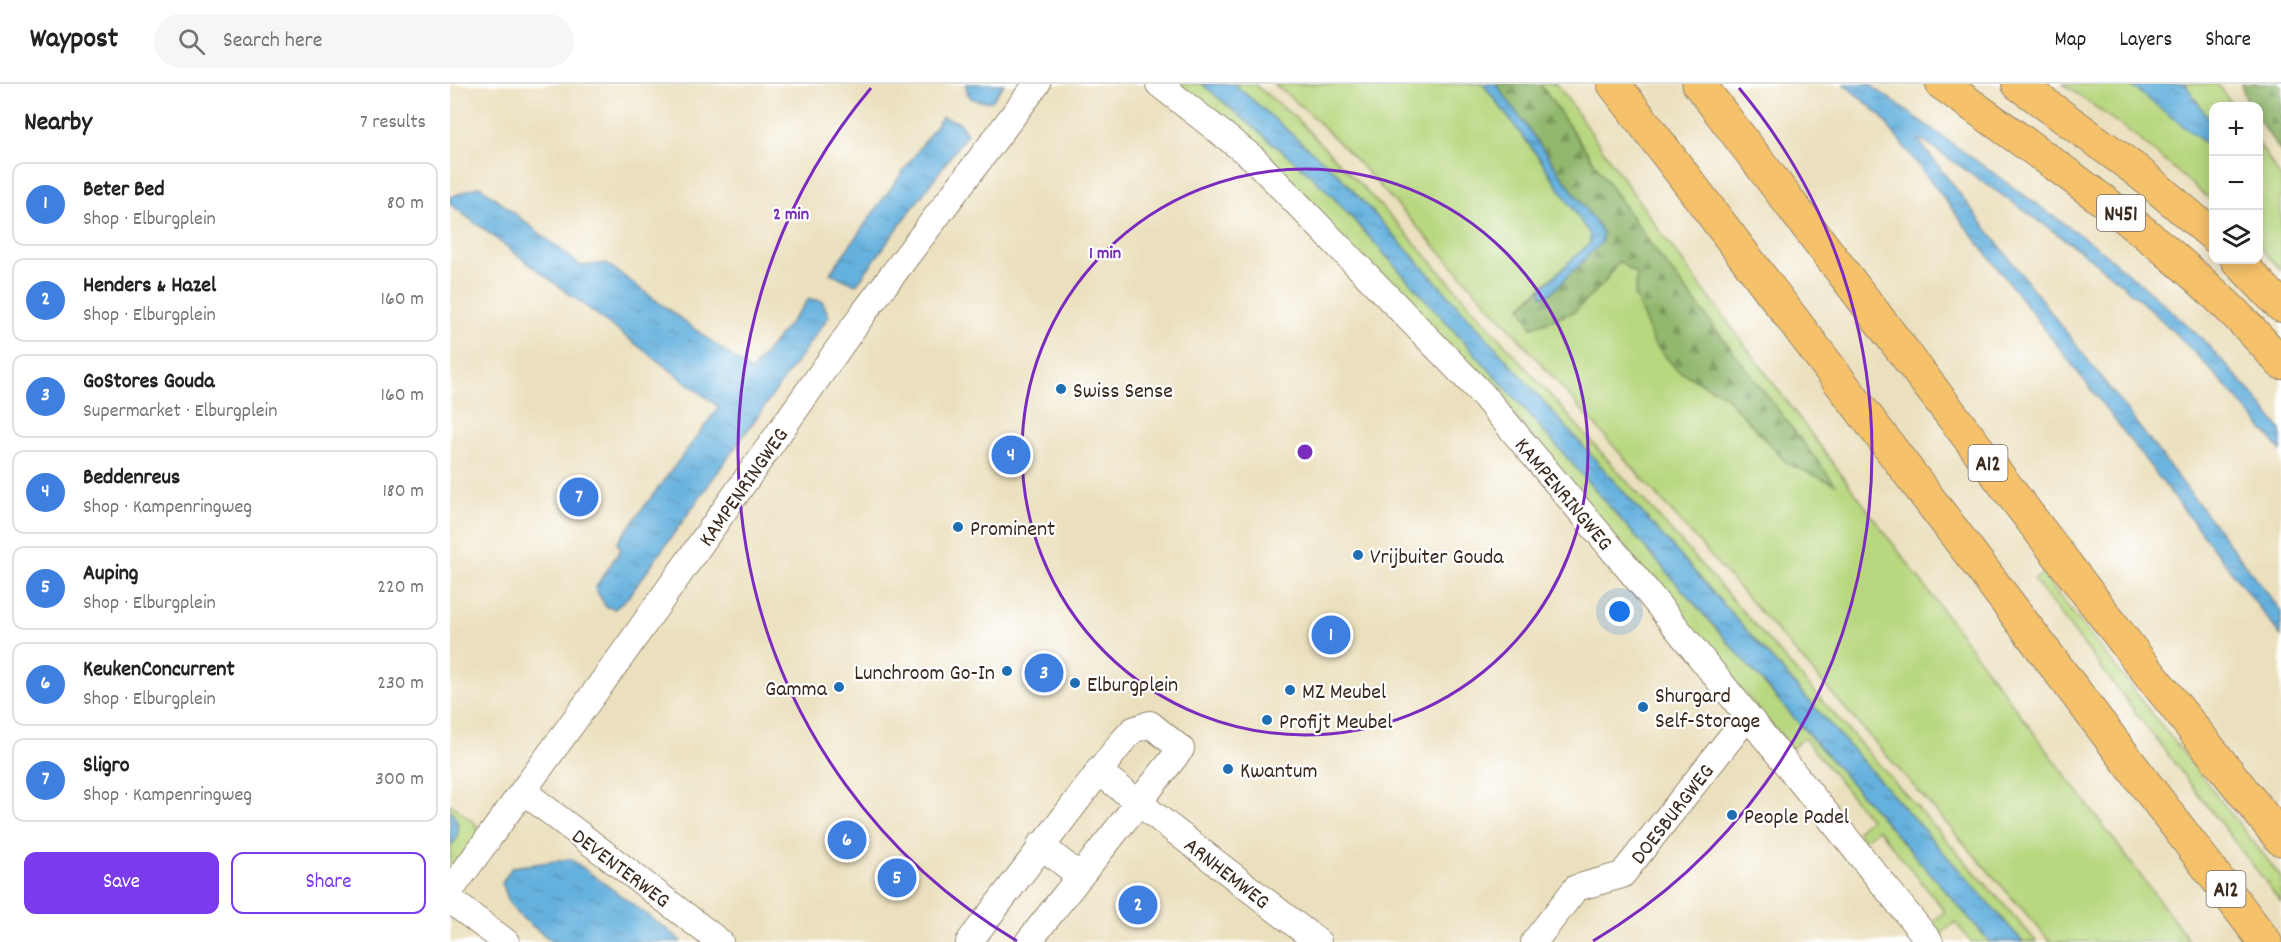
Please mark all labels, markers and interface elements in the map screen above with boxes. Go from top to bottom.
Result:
search box [154,14,574,68]
text: Waypost [30,21,118,61]
icon: search [175,25,208,58]
text: Search here [223,26,322,57]
text: Map [2055,26,2086,56]
text: Layers [2119,26,2172,56]
text: Share [2205,26,2251,56]
map controls [2209,102,2263,264]
button: + [2209,102,2263,156]
text: Nearby [24,105,92,142]
text: 7 results [360,109,426,137]
button: − [2209,156,2263,210]
text: Beter Bed [83,175,165,206]
text: 1 [43,190,48,218]
text: 80 m [387,190,424,218]
road number: N451 [2097,195,2145,231]
text: 2 min [773,203,809,228]
text: Shop · Elburgplein [83,206,216,234]
button: layers [2209,210,2263,264]
text: 1 min [1089,242,1121,267]
text: Henders & Hazel [83,271,216,302]
text: 2 [41,286,50,314]
text: 160 m [381,286,424,314]
text: Shop · Elburgplein [83,302,216,330]
text: GoStores Gouda [83,367,215,398]
place label: Swiss Sense [1073,377,1173,408]
text: 3 [41,382,50,410]
text: 160 m [381,382,424,410]
marker: Swiss Sense [1054,382,1068,396]
text: Supermarket · Elburgplein [83,398,278,426]
street label: KAMPENRINGWEG [692,422,797,554]
pin: 4 [992,432,1030,478]
street label: KAMPENRINGWEG [1506,432,1619,559]
centre of rings [1295,442,1315,462]
road number: A12 [1968,445,2008,481]
text: Beddenreus [83,463,180,494]
pin: 7 [560,474,598,520]
text: 4 [41,478,50,506]
text: 180 m [382,478,424,506]
text: Shop · Kampenringweg [83,494,252,522]
place label: Prominent [970,515,1055,546]
marker: Prominent [951,520,965,534]
place label: Vrijbuiter Gouda [1370,543,1504,574]
marker: Vrijbuiter Gouda [1351,548,1365,562]
text: Auping [83,559,138,590]
text: 5 [41,574,50,602]
text: 220 m [377,574,424,602]
text: Shop · Elburgplein [83,590,216,618]
your location [1605,597,1634,626]
pin: 1 [1312,612,1350,658]
pin: 3 [1024,650,1064,696]
text: KeukenConcurrent [83,655,235,686]
place label: Lunchroom Go-In [854,659,995,690]
marker: Lunchroom Go-In [1000,664,1014,678]
text: 6 [41,670,50,698]
text: 230 m [377,670,424,698]
place label: Elburgplein [1087,671,1178,702]
place label: Gamma [765,675,828,706]
marker: Elburgplein [1068,676,1082,690]
place label: MZ Meubel [1302,678,1386,709]
marker: Gamma [832,680,846,694]
place label: Shurgard Self-Storage [1655,682,1760,738]
marker: MZ Meubel [1283,683,1297,697]
text: Shop · Elburgplein [83,686,216,714]
marker: Shurgard Self-Storage [1636,700,1650,714]
place label: Profijt Meubel [1279,708,1393,739]
marker: Profijt Meubel [1260,713,1274,727]
text: Sligro [83,751,130,782]
place label: Kwantum [1240,757,1318,788]
street label: DOESBURGWEG [1625,758,1723,872]
marker: Kwantum [1221,762,1235,776]
text: 7 [42,766,49,794]
text: 300 m [375,766,424,794]
text: Shop · Kampenringweg [83,782,252,810]
place label: People Padel [1744,803,1849,834]
marker: People Padel [1725,808,1739,822]
pin: 6 [828,818,866,862]
street label: DEVENTERWEG [564,823,676,917]
street label: ARNHEMWEG [1176,831,1275,918]
button: Save [24,852,219,914]
button: Share [231,852,426,914]
pin: 5 [878,856,916,900]
road number: A12 [2206,871,2246,907]
pin: 2 [1118,882,1158,928]

